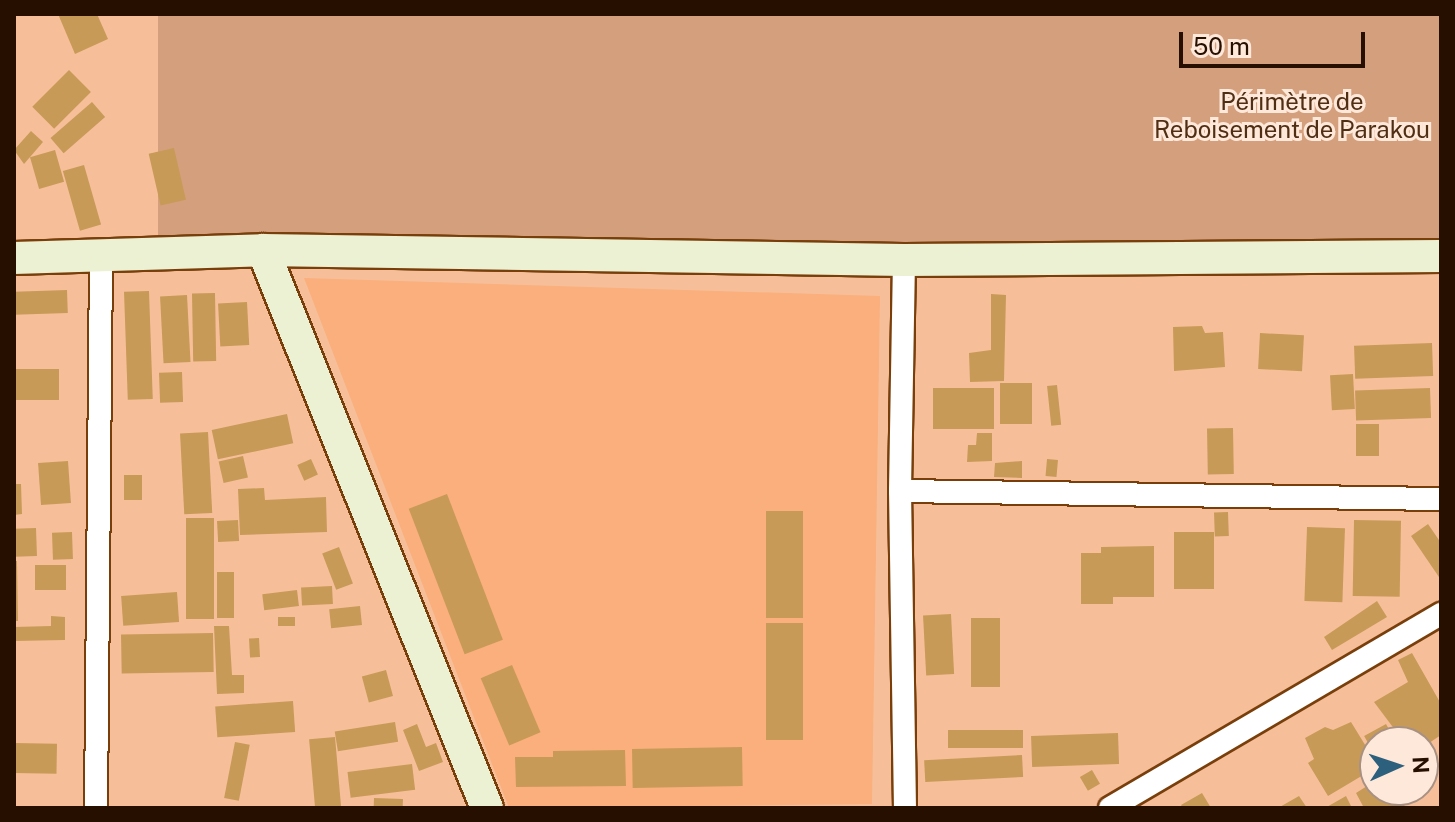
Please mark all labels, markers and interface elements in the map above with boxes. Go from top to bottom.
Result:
scale bar [1183,16,1369,66]
text: 50 m [1193,32,1250,60]
park label: Périmètre de Reboisement de Parakou [1154,88,1430,144]
north arrow [1359,726,1439,806]
text: N [1408,756,1434,774]

